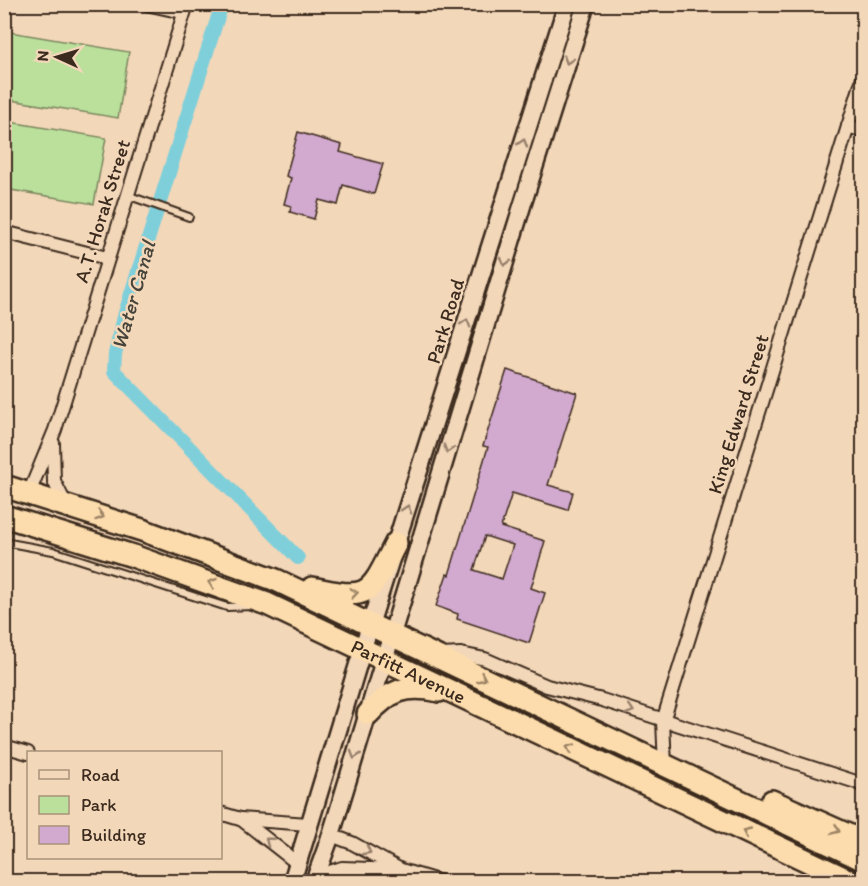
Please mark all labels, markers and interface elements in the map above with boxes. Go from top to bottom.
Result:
north arrow [27,27,87,87]
text: N [33,50,52,62]
one-way arrow [563,54,576,65]
street label: A.T. Horak Street [69,136,135,285]
one-way arrow [516,138,528,149]
water label: Water Canal [106,236,161,352]
one-way arrow [500,256,512,267]
street label: Park Road [421,275,469,366]
one-way arrow [459,318,471,329]
street label: King Edward Street [702,331,774,497]
one-way arrow [443,443,455,454]
one-way arrow [400,504,412,515]
one-way arrow [94,509,105,521]
one-way arrow [207,578,218,590]
one-way arrow [349,587,359,600]
street label: Parfitt Avenue [347,634,470,709]
one-way arrow [475,671,486,683]
one-way arrow [624,702,635,715]
one-way arrow [566,743,577,755]
one-way arrow [350,750,362,760]
legend [27,751,222,859]
text: Road [81,764,120,786]
text: Park [81,794,116,816]
one-way arrow [830,822,841,834]
text: Building [81,824,147,846]
one-way arrow [742,827,753,839]
one-way arrow [265,837,276,848]
one-way arrow [360,844,371,855]

